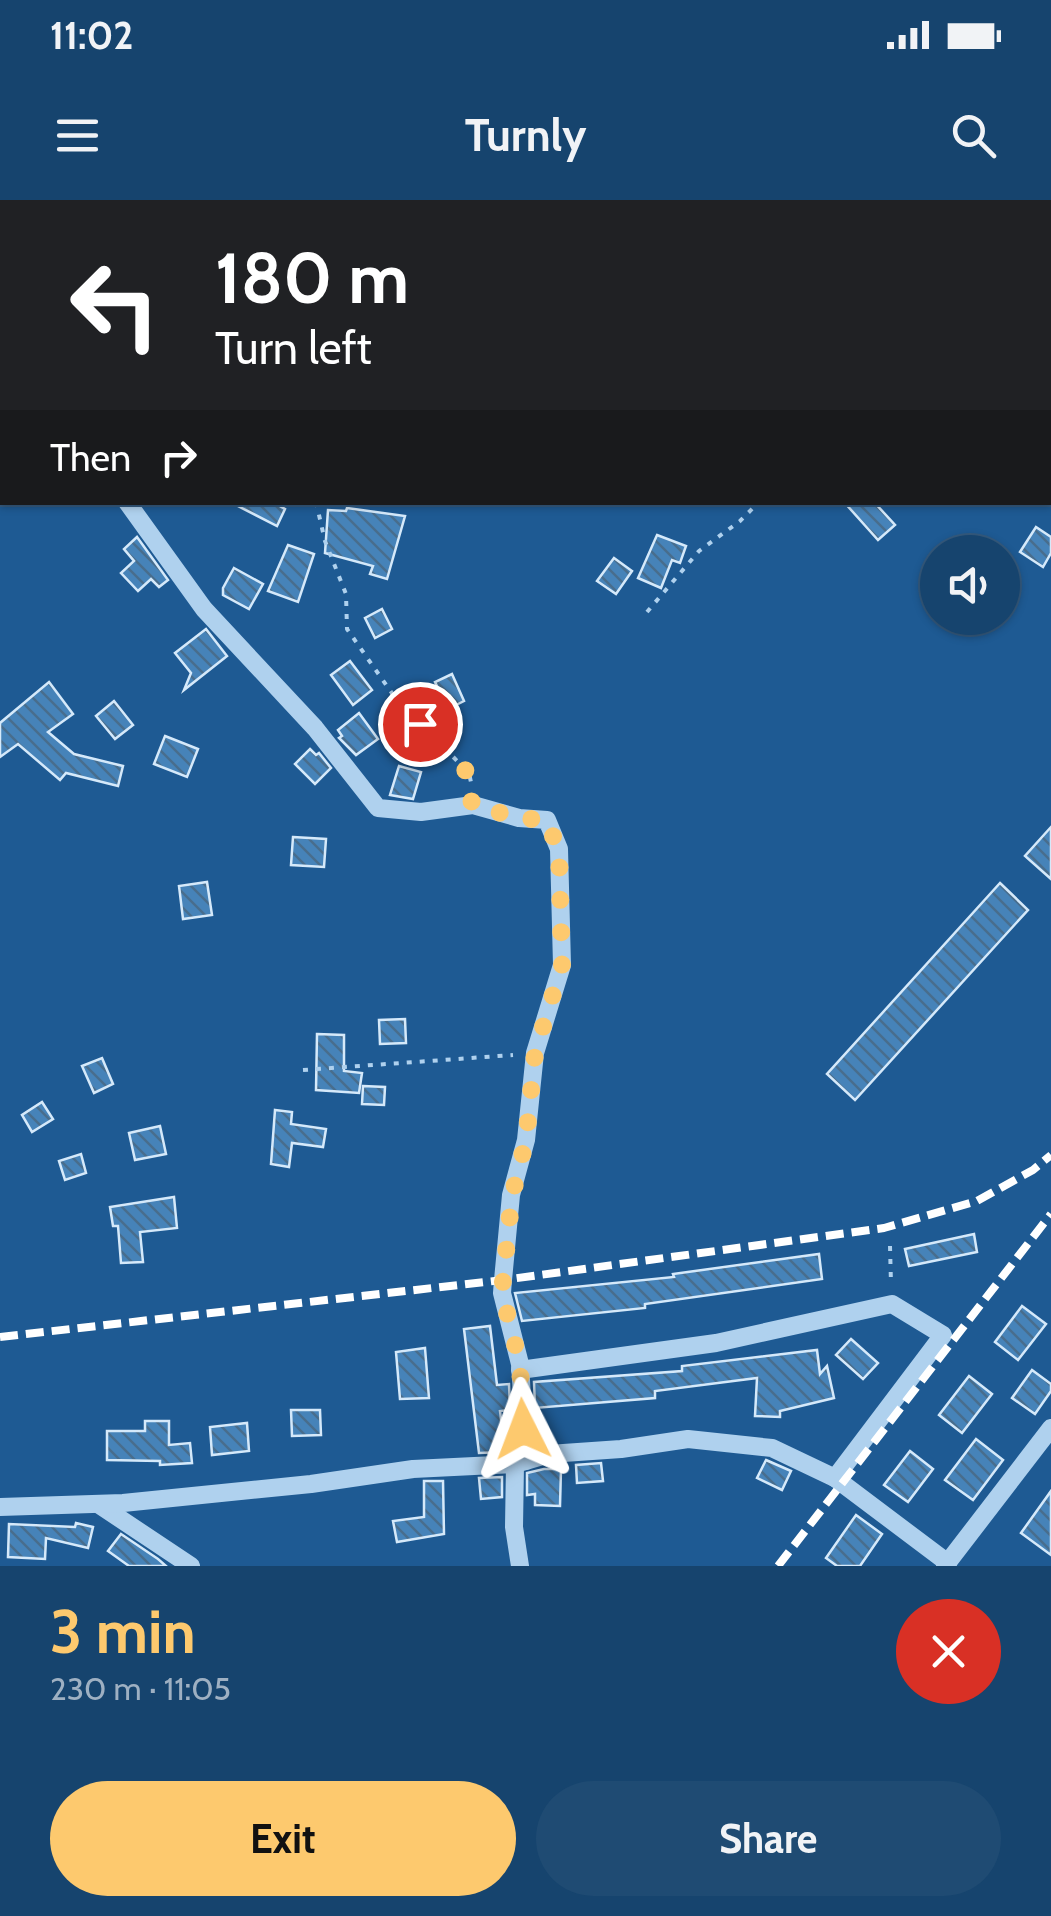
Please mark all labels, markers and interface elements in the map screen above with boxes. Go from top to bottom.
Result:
text: 11:02 [50,12,133,59]
icon: menu [50,108,105,163]
text: Turnly [465,108,586,162]
icon: search [946,108,1001,163]
text: 180 m [215,235,409,321]
icon: left [50,240,180,370]
text: Turn left [215,321,372,375]
icon: right [151,430,206,485]
text: Then [50,434,131,481]
map controls [920,535,1020,635]
button: sound [920,535,1020,635]
pin [378,682,463,767]
icon: arrive [393,697,448,752]
position arrow [471,1377,575,1481]
text: 3 min [50,1595,196,1668]
button: close [896,1599,1001,1704]
text: 230 m · 11:05 [50,1669,231,1708]
button: Exit [50,1781,516,1896]
button: Share [536,1781,1001,1896]

